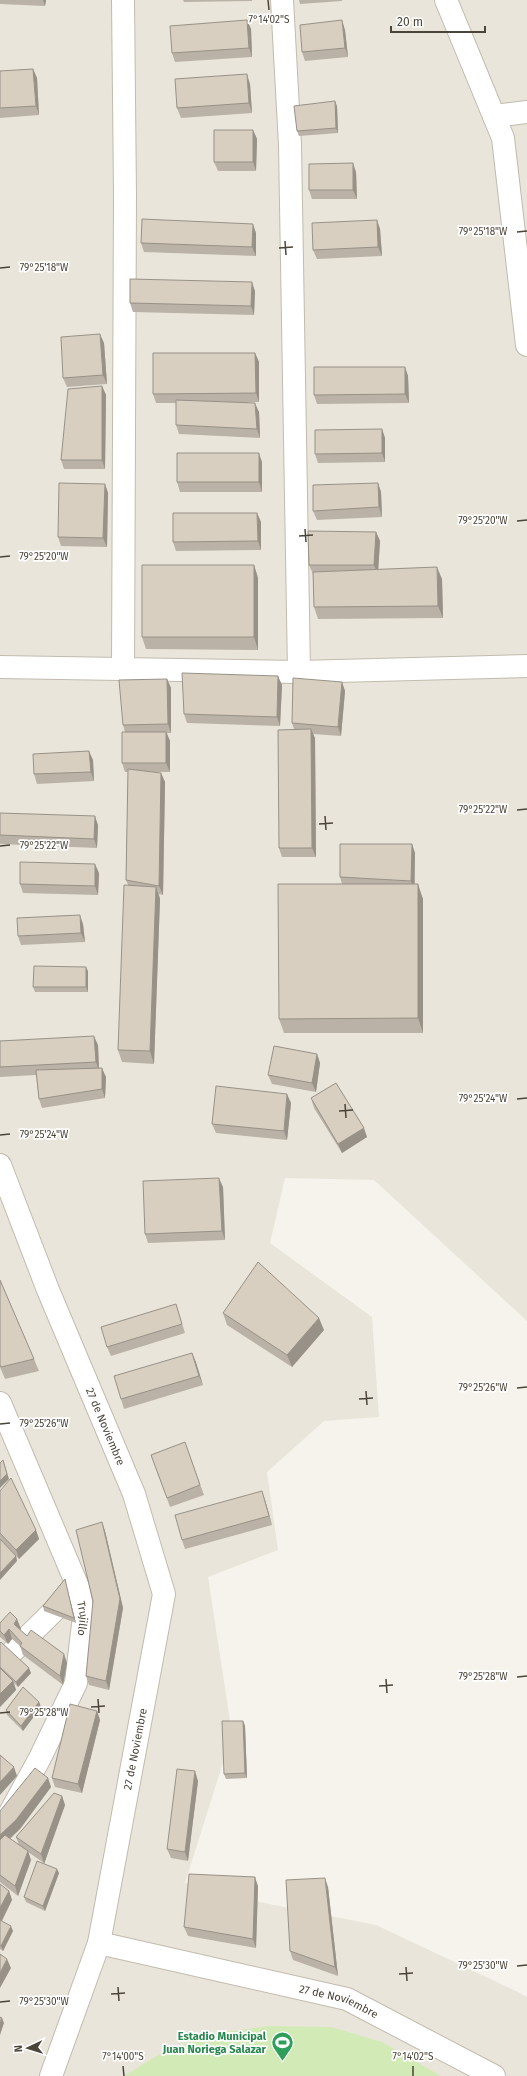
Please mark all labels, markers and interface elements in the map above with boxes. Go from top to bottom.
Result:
scale bar [391,8,485,34]
text: 7°14'02"S [249,14,290,26]
text: 20 m [397,15,423,29]
text: 79°25'18"W [459,226,508,238]
text: 79°25'18"W [20,262,69,274]
text: 79°25'20"W [458,515,508,527]
text: 79°25'20"W [19,551,69,563]
text: 79°25'22"W [459,804,508,816]
text: 79°25'22"W [20,840,69,852]
text: 79°25'24"W [459,1093,508,1105]
text: 79°25'24"W [20,1129,69,1141]
text: 79°25'26"W [459,1382,508,1394]
street label: 27 de Noviembre [83,1386,127,1467]
text: 79°25'26"W [20,1418,69,1430]
street label: Trujillo [74,1600,90,1637]
text: 79°25'28"W [458,1671,508,1683]
text: 79°25'28"W [19,1707,69,1719]
street label: 27 de Noviembre [121,1707,150,1791]
text: 79°25'30"W [458,1960,508,1972]
street label: 27 de Noviembre [298,1982,380,2021]
text: 79°25'30"W [19,1996,69,2008]
north arrow [8,2028,48,2068]
sports icon: Estadio Municipal Juan Noriega Salazar [269,2029,295,2062]
place label: Estadio Municipal Juan Noriega Salazar [162,2030,267,2056]
text: N [12,2045,25,2053]
text: 7°14'00"S [102,2051,144,2063]
text: 7°14'02"S [393,2051,434,2063]

